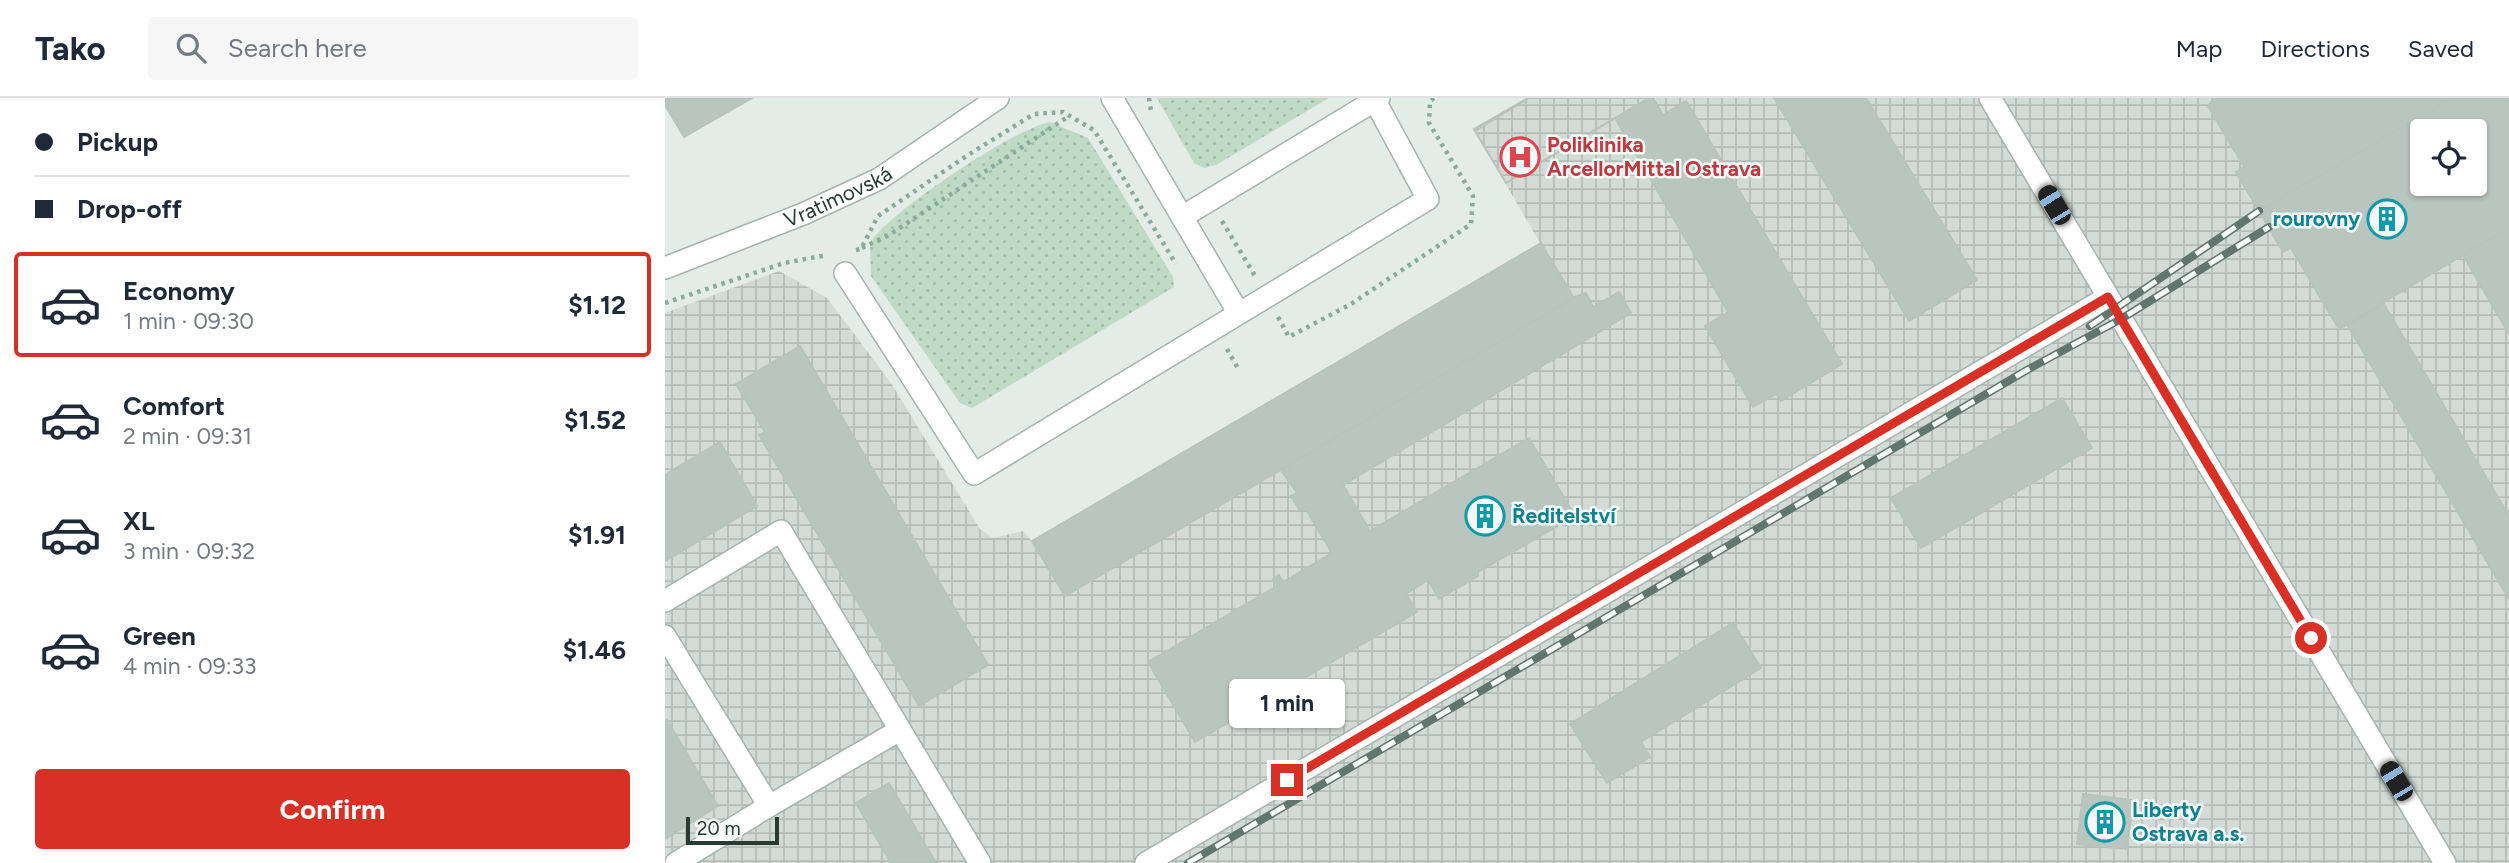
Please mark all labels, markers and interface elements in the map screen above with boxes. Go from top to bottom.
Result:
search box [148,17,638,80]
text: Tako [35,29,106,68]
icon: search [172,29,210,67]
text: Search here [228,32,367,64]
text: Map [2176,34,2222,63]
text: Directions [2260,34,2370,63]
text: Saved [2408,34,2474,63]
map controls [2410,119,2487,196]
button: locate [2410,119,2487,196]
text: Pickup [77,126,158,158]
place label: Poliklinika ArcellorMittal Ostrava [1547,132,1761,181]
hospital icon: Poliklinika ArcellorMittal Ostrava [1499,136,1541,178]
street label: Vratimovská [780,161,897,232]
car [2035,182,2074,228]
text: Drop-off [77,193,182,225]
building icon: rourovny [2366,198,2408,240]
place label: rourovny [2273,206,2361,231]
icon: car [39,273,102,336]
text: Economy [123,275,235,307]
text: $1.12 [568,289,626,321]
text: 1 min · 09:30 [123,307,254,335]
icon: car [39,388,102,451]
text: Comfort [123,390,225,422]
text: $1.52 [564,404,626,436]
text: 2 min · 09:31 [123,422,252,450]
building icon: Ředitelství [1464,495,1506,537]
icon: car [39,503,102,566]
place label: Ředitelství [1512,503,1617,528]
text: XL [123,505,155,537]
text: $1.91 [568,519,626,551]
text: 3 min · 09:32 [123,537,255,565]
icon: car [39,618,102,681]
text: Green [123,620,196,652]
route start [2295,622,2327,654]
text: $1.46 [563,634,626,666]
text: 4 min · 09:33 [123,652,257,680]
callout: 1 min [1229,678,1345,728]
text: 1 min [1260,689,1314,717]
car [2377,758,2416,804]
route end [1271,764,1303,796]
button: Confirm [35,769,630,849]
place label: Liberty Ostrava a.s. [2132,797,2245,846]
building icon: Liberty Ostrava a.s. [2084,801,2126,843]
scale bar [686,814,779,846]
text: 20 m [697,817,741,840]

